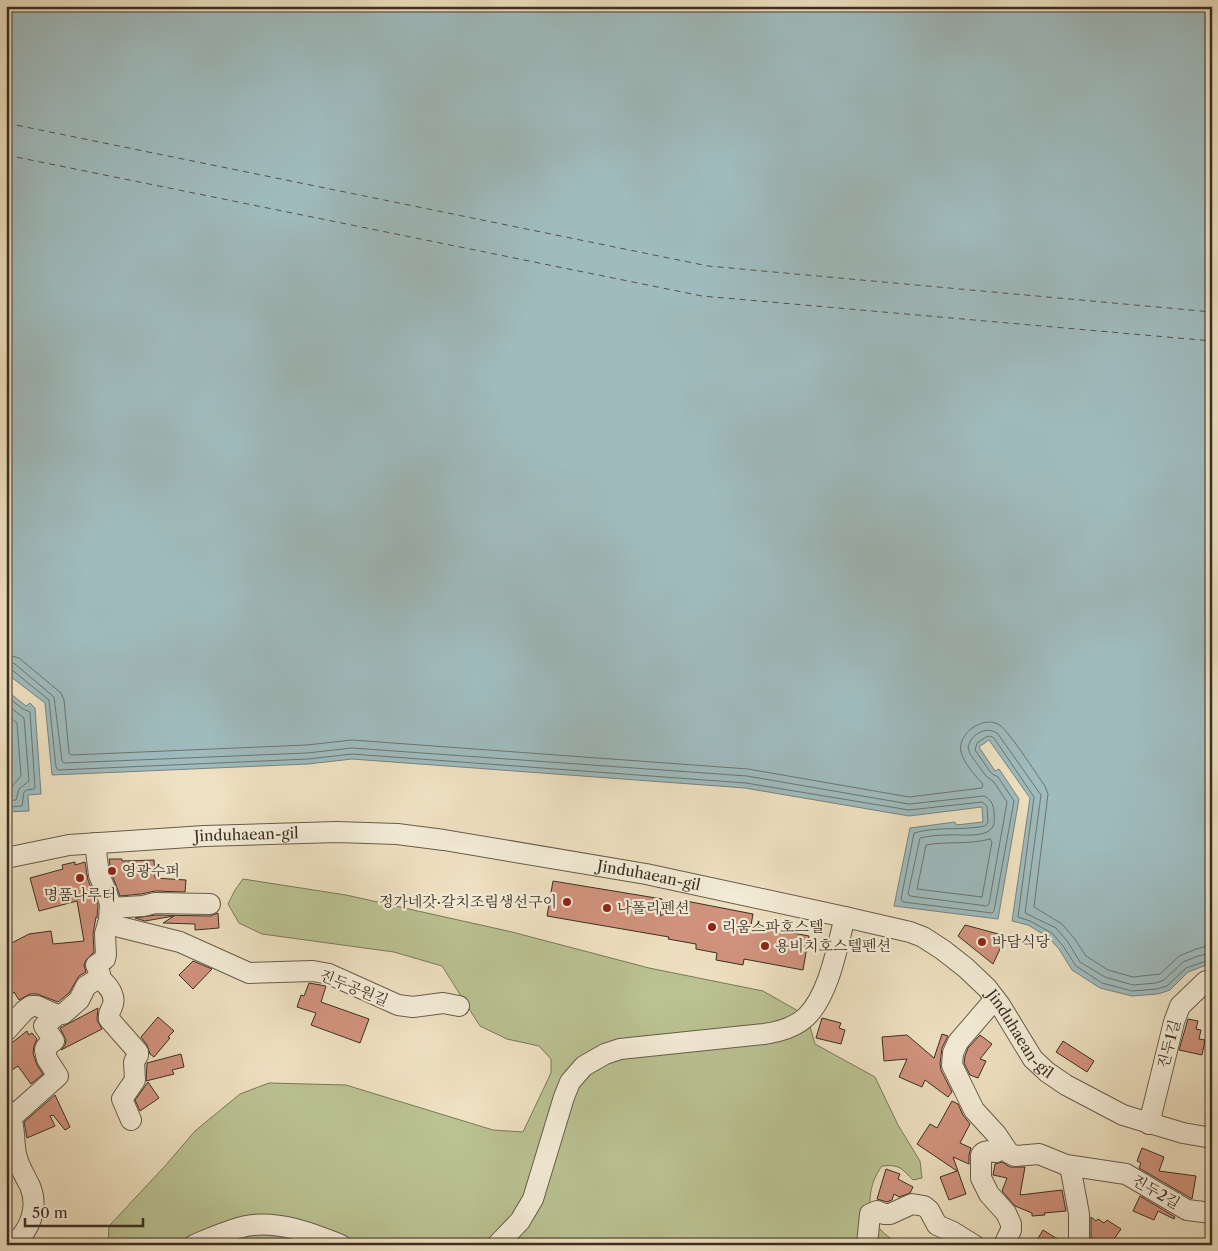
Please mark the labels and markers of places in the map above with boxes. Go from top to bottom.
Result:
place label: 영광수퍼 [122,861,180,880]
marker: 영광수퍼 [106,865,118,877]
marker: 명품나루터 [74,872,86,884]
place label: 명품나루터 [44,885,116,904]
place label: 정가네갓·갈치조림생선구이 [379,892,557,911]
marker: 정가네갓·갈치조림생선구이 [561,896,573,908]
place label: 나폴리펜션 [617,898,689,917]
marker: 나폴리펜션 [601,902,613,914]
place label: 리움스파호스텔 [722,917,823,936]
marker: 리움스파호스텔 [706,921,718,933]
place label: 바담식당 [992,932,1050,951]
place label: 용비치호스텔펜션 [775,936,891,955]
marker: 바담식당 [976,936,988,948]
marker: 용비치호스텔펜션 [759,940,771,952]

